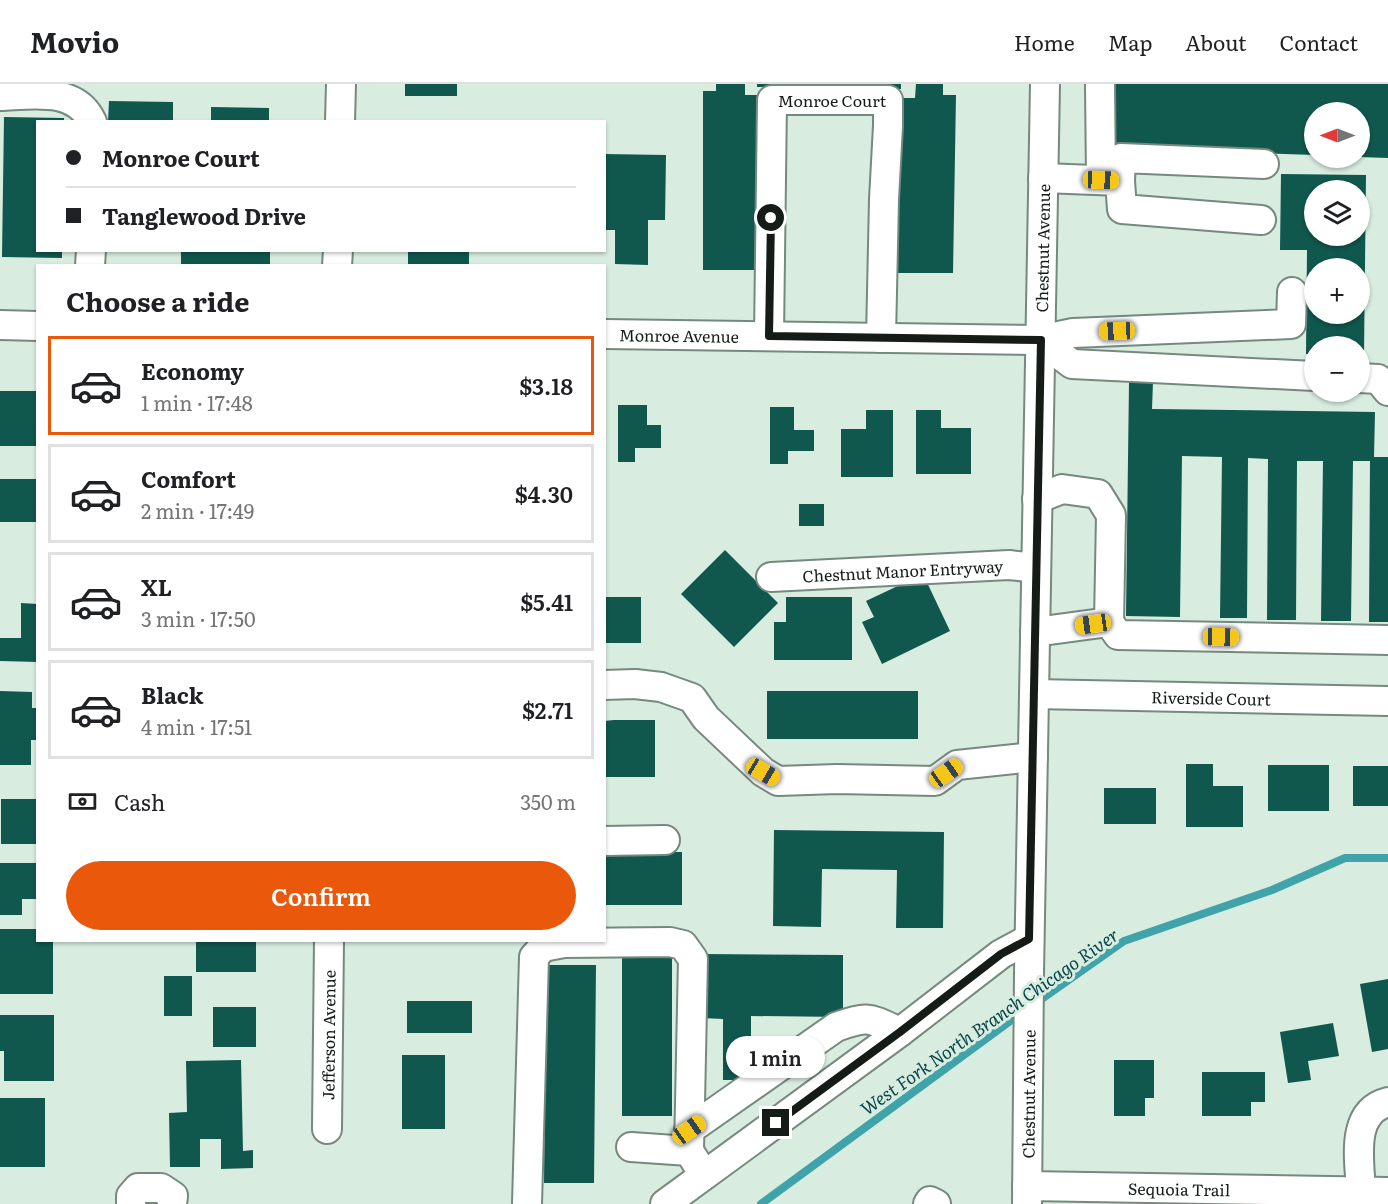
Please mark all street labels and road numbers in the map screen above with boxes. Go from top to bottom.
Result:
street label: Monroe Court [778,88,887,112]
street label: Chestnut Avenue [1029,184,1055,313]
street label: Monroe Avenue [619,322,739,348]
street label: Chestnut Manor Entryway [802,553,1005,587]
street label: Riverside Court [1151,684,1272,711]
street label: Jefferson Avenue [315,970,341,1100]
street label: Chestnut Avenue [1015,1030,1041,1158]
street label: Sequoia Trail [1128,1176,1230,1201]

